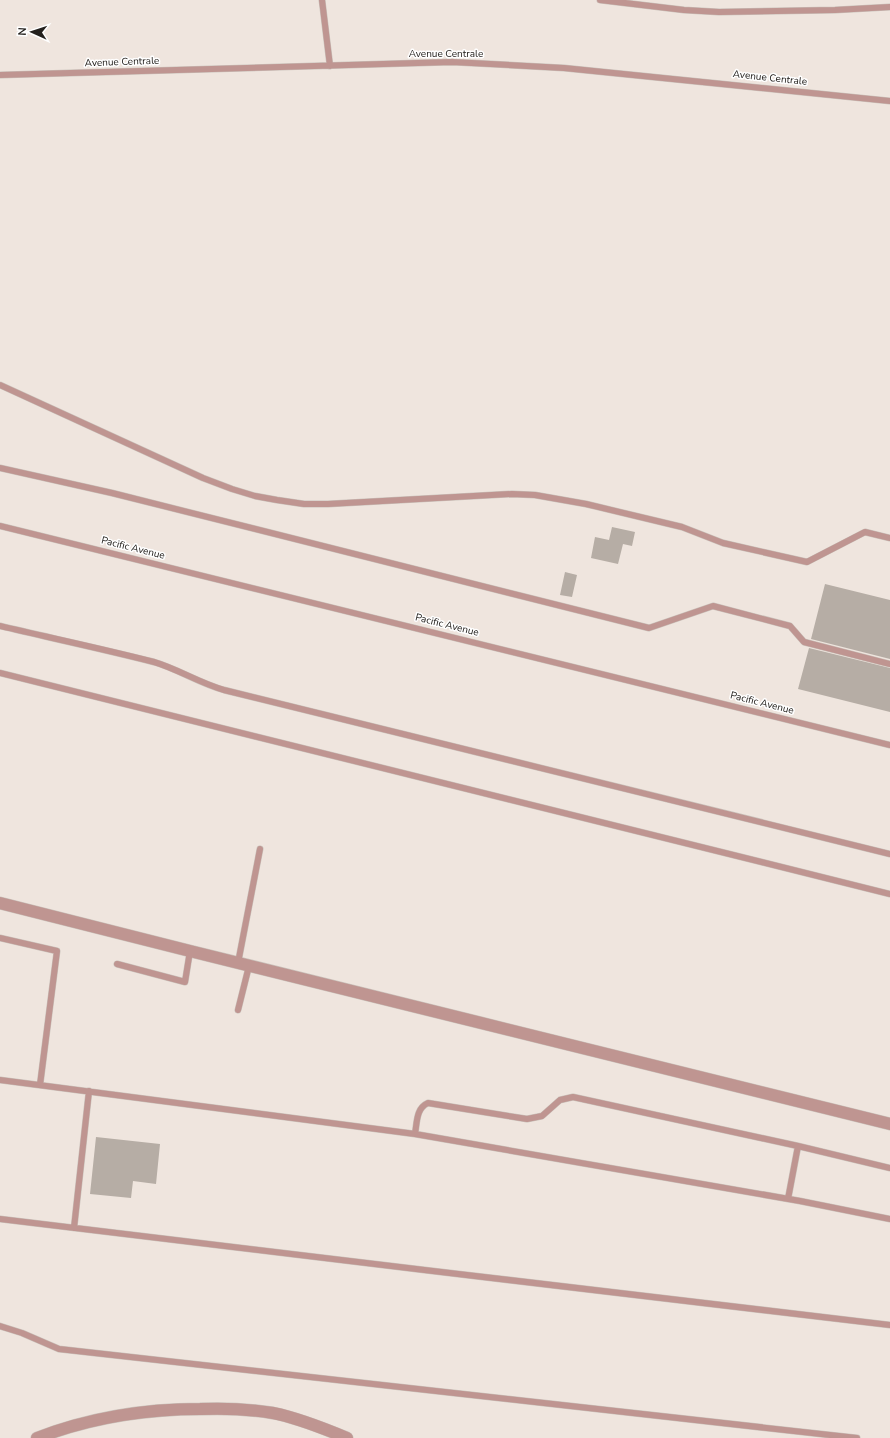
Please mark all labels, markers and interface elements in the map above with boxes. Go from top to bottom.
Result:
north arrow [12,12,52,52]
text: N [15,27,30,36]
street label: Avenue Centrale [409,47,483,61]
street label: Avenue Centrale [85,54,159,70]
street label: Avenue Centrale [732,67,808,89]
street label: Pacific Avenue [100,533,166,563]
street label: Pacific Avenue [414,610,480,640]
street label: Pacific Avenue [729,688,795,718]

